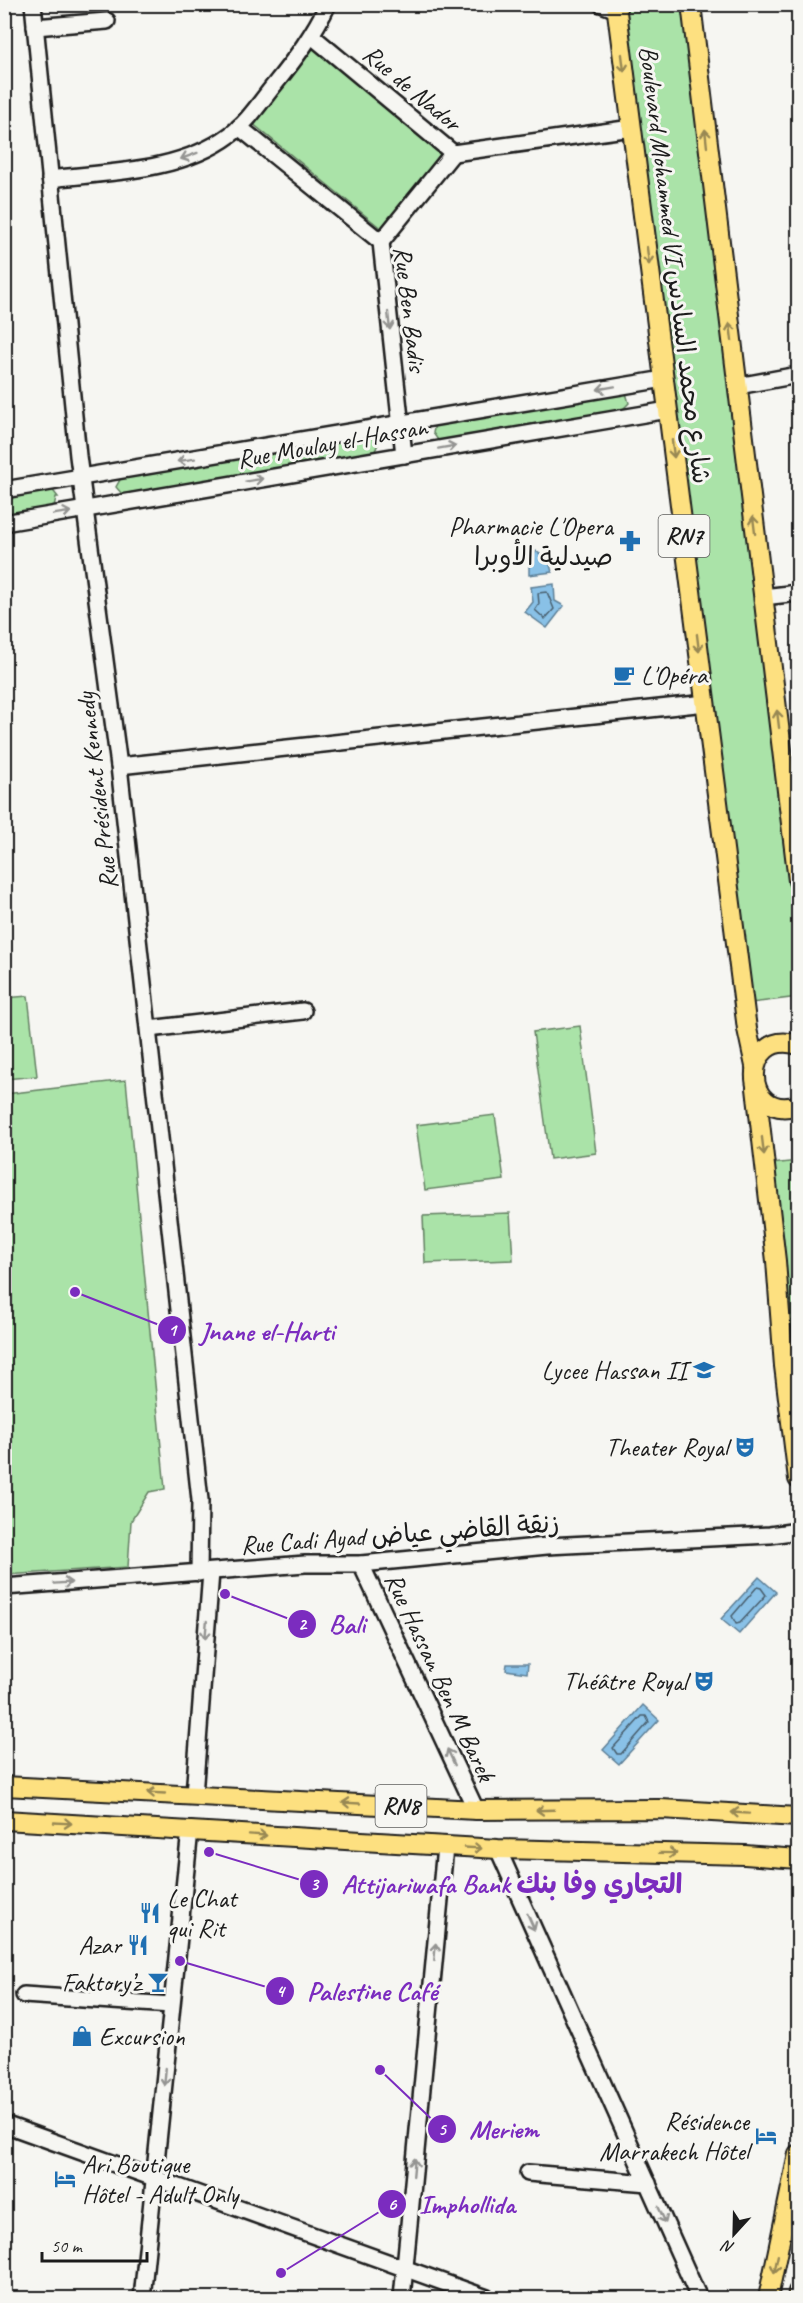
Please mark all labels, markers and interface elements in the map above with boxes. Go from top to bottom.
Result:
street label: Rue de Nador [356,37,470,140]
street label: Boulevard Mohammed VI شارع محمد السادس [631,44,718,486]
one-way arrow [618,52,629,72]
one-way arrow [701,129,712,149]
one-way arrow [180,152,199,163]
street label: Rue Ben Badis [386,244,434,376]
one-way arrow [643,246,654,265]
one-way arrow [384,311,395,330]
one-way arrow [725,322,736,342]
one-way arrow [597,383,616,394]
street label: Rue Moulay el-Hassan [234,410,431,476]
one-way arrow [668,439,679,459]
one-way arrow [436,442,456,453]
one-way arrow [177,454,197,465]
one-way arrow [244,475,264,486]
one-way arrow [52,507,72,518]
place label: Pharmacie L'Opera صيدلية الأوبرا [449,510,615,573]
road number: RN7 [658,515,710,557]
one-way arrow [748,516,759,536]
pharmacy icon: Pharmacie L'Opera صيدلية الأوبرا [618,529,642,553]
one-way arrow [693,632,704,652]
place label: L'Opéra [641,659,709,692]
cafe icon: L'Opéra [612,663,636,687]
street label: Rue Président Kennedy [68,689,125,891]
one-way arrow [772,709,783,729]
one-way arrow [758,1135,769,1155]
callout: Jnane el-Harti [157,1308,346,1353]
text: Jnane el-Harti [198,1314,338,1348]
text: 1 [168,1319,178,1341]
place label: Lycee Hassan II [542,1354,693,1387]
school or university icon: Lycee Hassan II [692,1358,716,1382]
place label: Theater Royal [606,1431,733,1464]
theatre icon: Theater Royal [733,1435,757,1459]
street label: Rue Cadi Ayad زنقة القاضي عياض [239,1506,561,1568]
street label: Rue Hassan Ben M Barek [377,1568,504,1789]
one-way arrow [52,1577,72,1588]
callout: Bali [287,1601,377,1646]
text: Bali [329,1607,369,1641]
text: 2 [298,1613,308,1635]
one-way arrow [200,1620,211,1640]
place label: Théâtre Royal [563,1665,692,1698]
theatre icon: Théâtre Royal [692,1669,716,1693]
one-way arrow [445,1749,457,1767]
road number: RN8 [376,1785,426,1827]
one-way arrow [146,1788,166,1799]
one-way arrow [341,1798,361,1809]
one-way arrow [536,1804,556,1816]
one-way arrow [731,1807,751,1818]
one-way arrow [52,1818,72,1829]
one-way arrow [247,1829,267,1840]
one-way arrow [463,1843,483,1854]
one-way arrow [658,1848,678,1859]
callout: Attijariwafa Bank التجاري وفا بنك [299,1861,695,1906]
text: Attijariwafa Bank التجاري وفا بنك [341,1867,683,1904]
text: 3 [310,1873,320,1895]
place label: Le Chat qui Rit [167,1882,239,1945]
restaurant icon: Le Chat qui Rit [138,1901,162,1925]
one-way arrow [525,1912,537,1930]
place label: Azar [79,1929,123,1962]
restaurant icon: Azar [126,1933,150,1957]
one-way arrow [430,1942,441,1962]
place label: Faktory’z [62,1966,144,1999]
callout: Palestine Café [265,1968,449,2013]
bar icon: Faktory’z [146,1970,170,1994]
text: Palestine Café [307,1974,441,2008]
text: 4 [276,1980,286,2002]
place label: Excursion [99,2020,185,2053]
shop icon: Excursion [70,2024,94,2048]
one-way arrow [159,2066,170,2086]
place label: Résidence Marrakech Hôtel [599,2105,754,2168]
callout: Meriem [427,2107,551,2152]
text: Meriem [469,2112,540,2146]
text: 5 [438,2118,448,2140]
hotel icon: Résidence Marrakech Hôtel [754,2124,778,2148]
place label: Ari Boutique Hôtel - Adult Only [82,2148,240,2211]
one-way arrow [409,2157,420,2177]
hotel icon: Ari Boutique Hôtel - Adult Only [53,2167,77,2191]
callout: Imphollida [377,2182,527,2227]
text: Imphollida [419,2187,518,2221]
text: 6 [388,2193,398,2215]
north arrow [704,2204,764,2264]
one-way arrow [657,2205,668,2223]
scale bar [42,2225,147,2263]
text: 50 m [51,2235,84,2257]
text: N [718,2235,737,2258]
one-way arrow [769,2255,781,2274]

